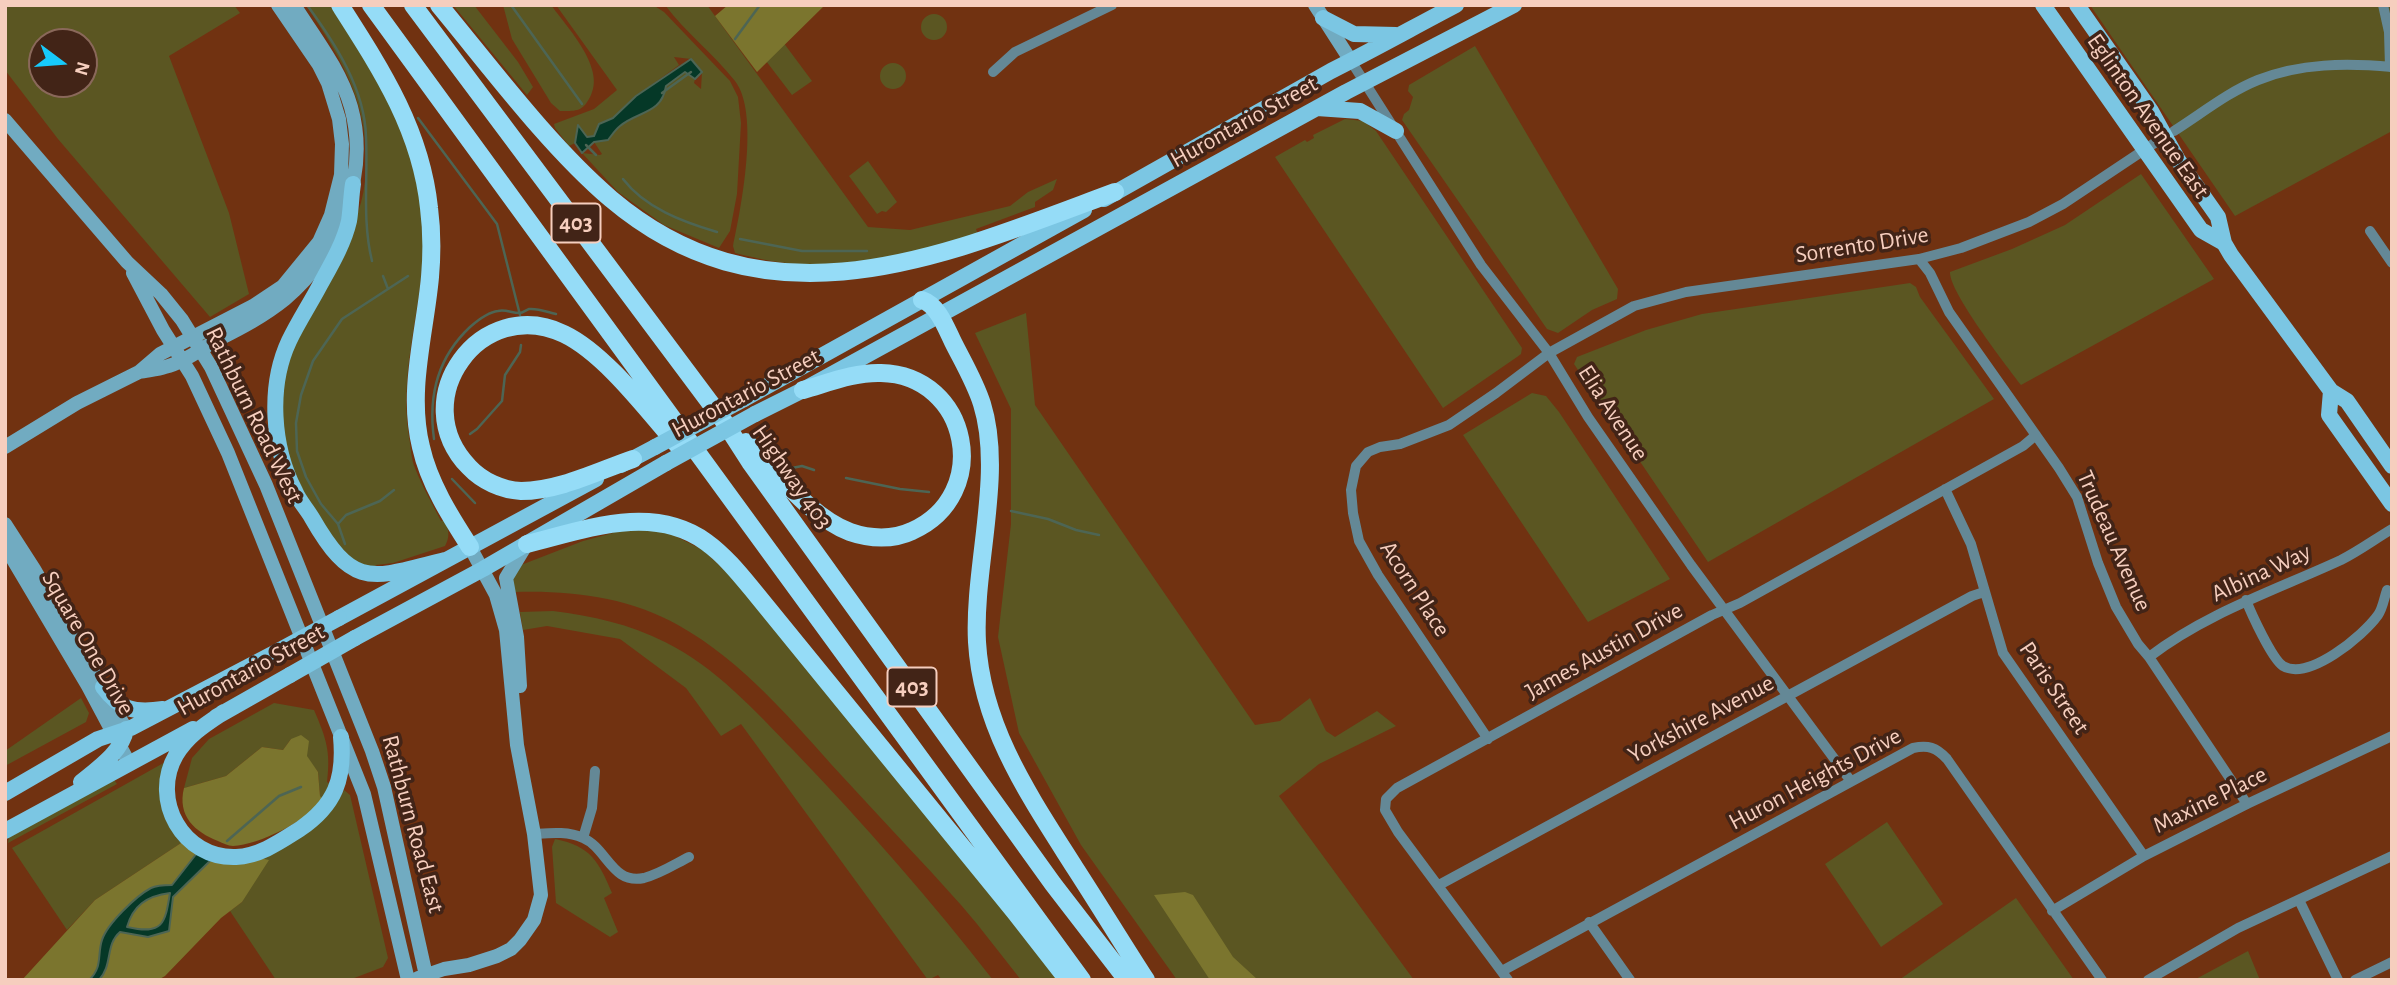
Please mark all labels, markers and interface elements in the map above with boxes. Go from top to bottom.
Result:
north arrow [28,28,98,98]
street label: Eglinton Avenue East [2081,28,2215,204]
text: N [71,59,93,77]
street label: Hurontario Street [1165,70,1323,174]
road number: 403 [552,204,600,243]
street label: Sorrento Drive [1793,220,1931,270]
street label: Rathburn Road West [199,322,309,508]
street label: Hurontario Street [667,342,825,444]
street label: Elia Avenue [1571,360,1655,466]
street label: Highway 403 [746,419,838,535]
street label: Trudeau Avenue [2070,466,2158,616]
street label: Acorn Place [1373,536,1457,642]
street label: Albina Way [2207,537,2315,609]
street label: Square One Drive [35,566,141,720]
street label: James Austin Drive [1520,596,1688,706]
street label: Hurontario Street [172,618,330,722]
street label: Paris Street [2013,636,2095,740]
road number: 403 [888,667,936,706]
street label: Yorkshire Avenue [1623,668,1779,770]
street label: Huron Heights Drive [1724,721,1906,837]
street label: Rathburn Road East [375,732,451,916]
street label: Maxine Place [2148,760,2272,840]

